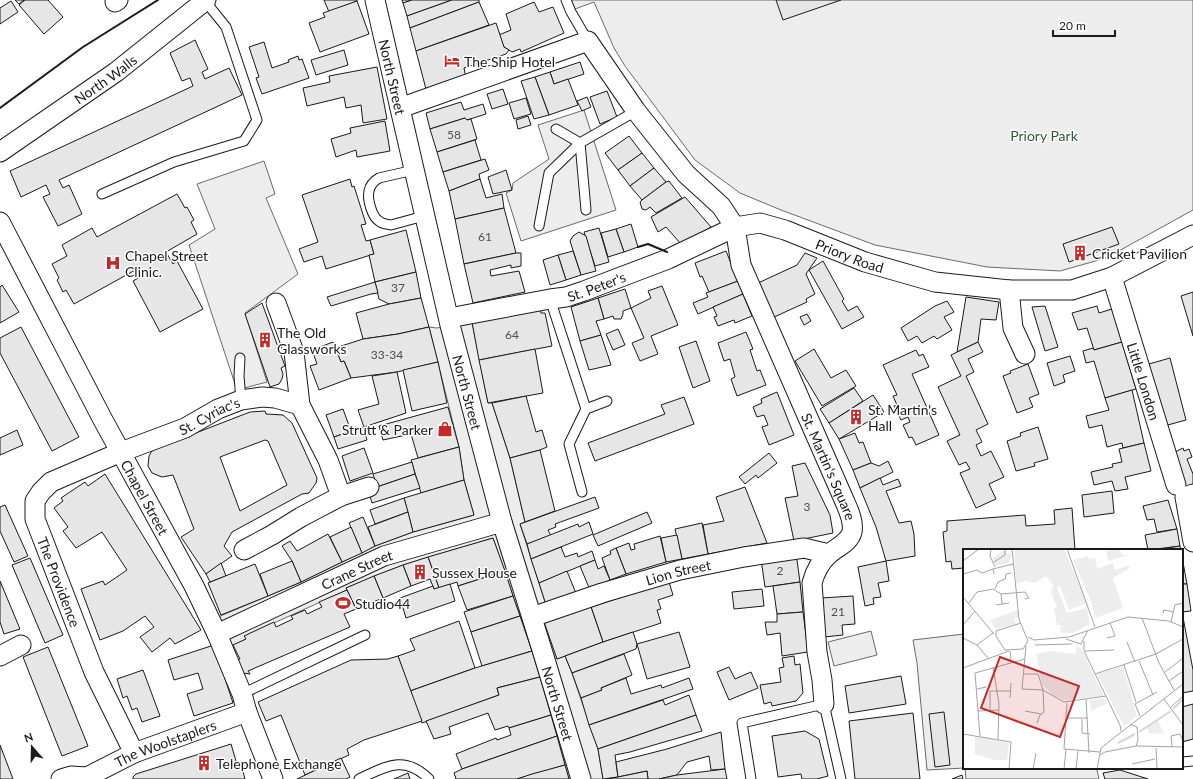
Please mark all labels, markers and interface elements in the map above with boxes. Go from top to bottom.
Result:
scale bar [1053,12,1115,38]
text: 20 m [1059,18,1086,33]
street label: North Street [376,38,410,116]
street label: North Walls [70,51,140,107]
hotel icon: The Ship Hotel [443,52,461,70]
place label: The Ship Hotel [464,53,555,70]
house number: 58 [447,127,461,142]
park label: Priory Park [1010,127,1079,144]
house number: 61 [478,229,492,244]
street label: Priory Road [813,235,886,275]
building icon: Cricket Pavilion [1071,244,1089,262]
place label: Cricket Pavilion [1092,245,1187,262]
place label: Chapel Street Clinic. [125,247,208,280]
hospital icon: Chapel Street Clinic. [104,254,122,272]
street label: St. Peter's [565,268,628,305]
house number: 37 [391,280,405,295]
place label: The Old Glassworks [277,324,347,357]
house number: 64 [505,327,519,342]
building icon: The Old Glassworks [256,331,274,349]
street label: Little London [1124,340,1164,422]
house number: 33-34 [371,347,403,362]
street label: North Street [450,353,486,431]
street label: St. Cyriac's [176,393,242,438]
place label: St. Martin's Hall [868,401,937,434]
building icon: St. Martin's Hall [847,408,865,426]
street label: St. Martin's Square [798,410,860,522]
shop icon: Strutt & Parker [436,420,454,438]
place label: Strutt & Parker [342,421,433,438]
street label: Chapel Street [118,456,173,538]
house number: 3 [804,499,811,514]
street label: The Providence [34,534,84,630]
street label: Crane Street [318,546,394,593]
inset map [963,549,1183,769]
street label: Lion Street [643,555,712,588]
building icon: Sussex House [411,563,429,581]
house number: 2 [777,563,784,578]
place label: Sussex House [432,564,517,581]
sports icon: Studio44 [334,594,352,612]
place label: Studio44 [355,595,410,612]
house number: 21 [831,604,845,619]
street label: North Street [539,664,577,742]
street label: The Woolstaplers [111,716,218,770]
north arrow [12,727,52,767]
text: N [22,730,35,745]
building icon: Telephone Exchange [195,754,213,772]
place label: Telephone Exchange [216,755,342,772]

